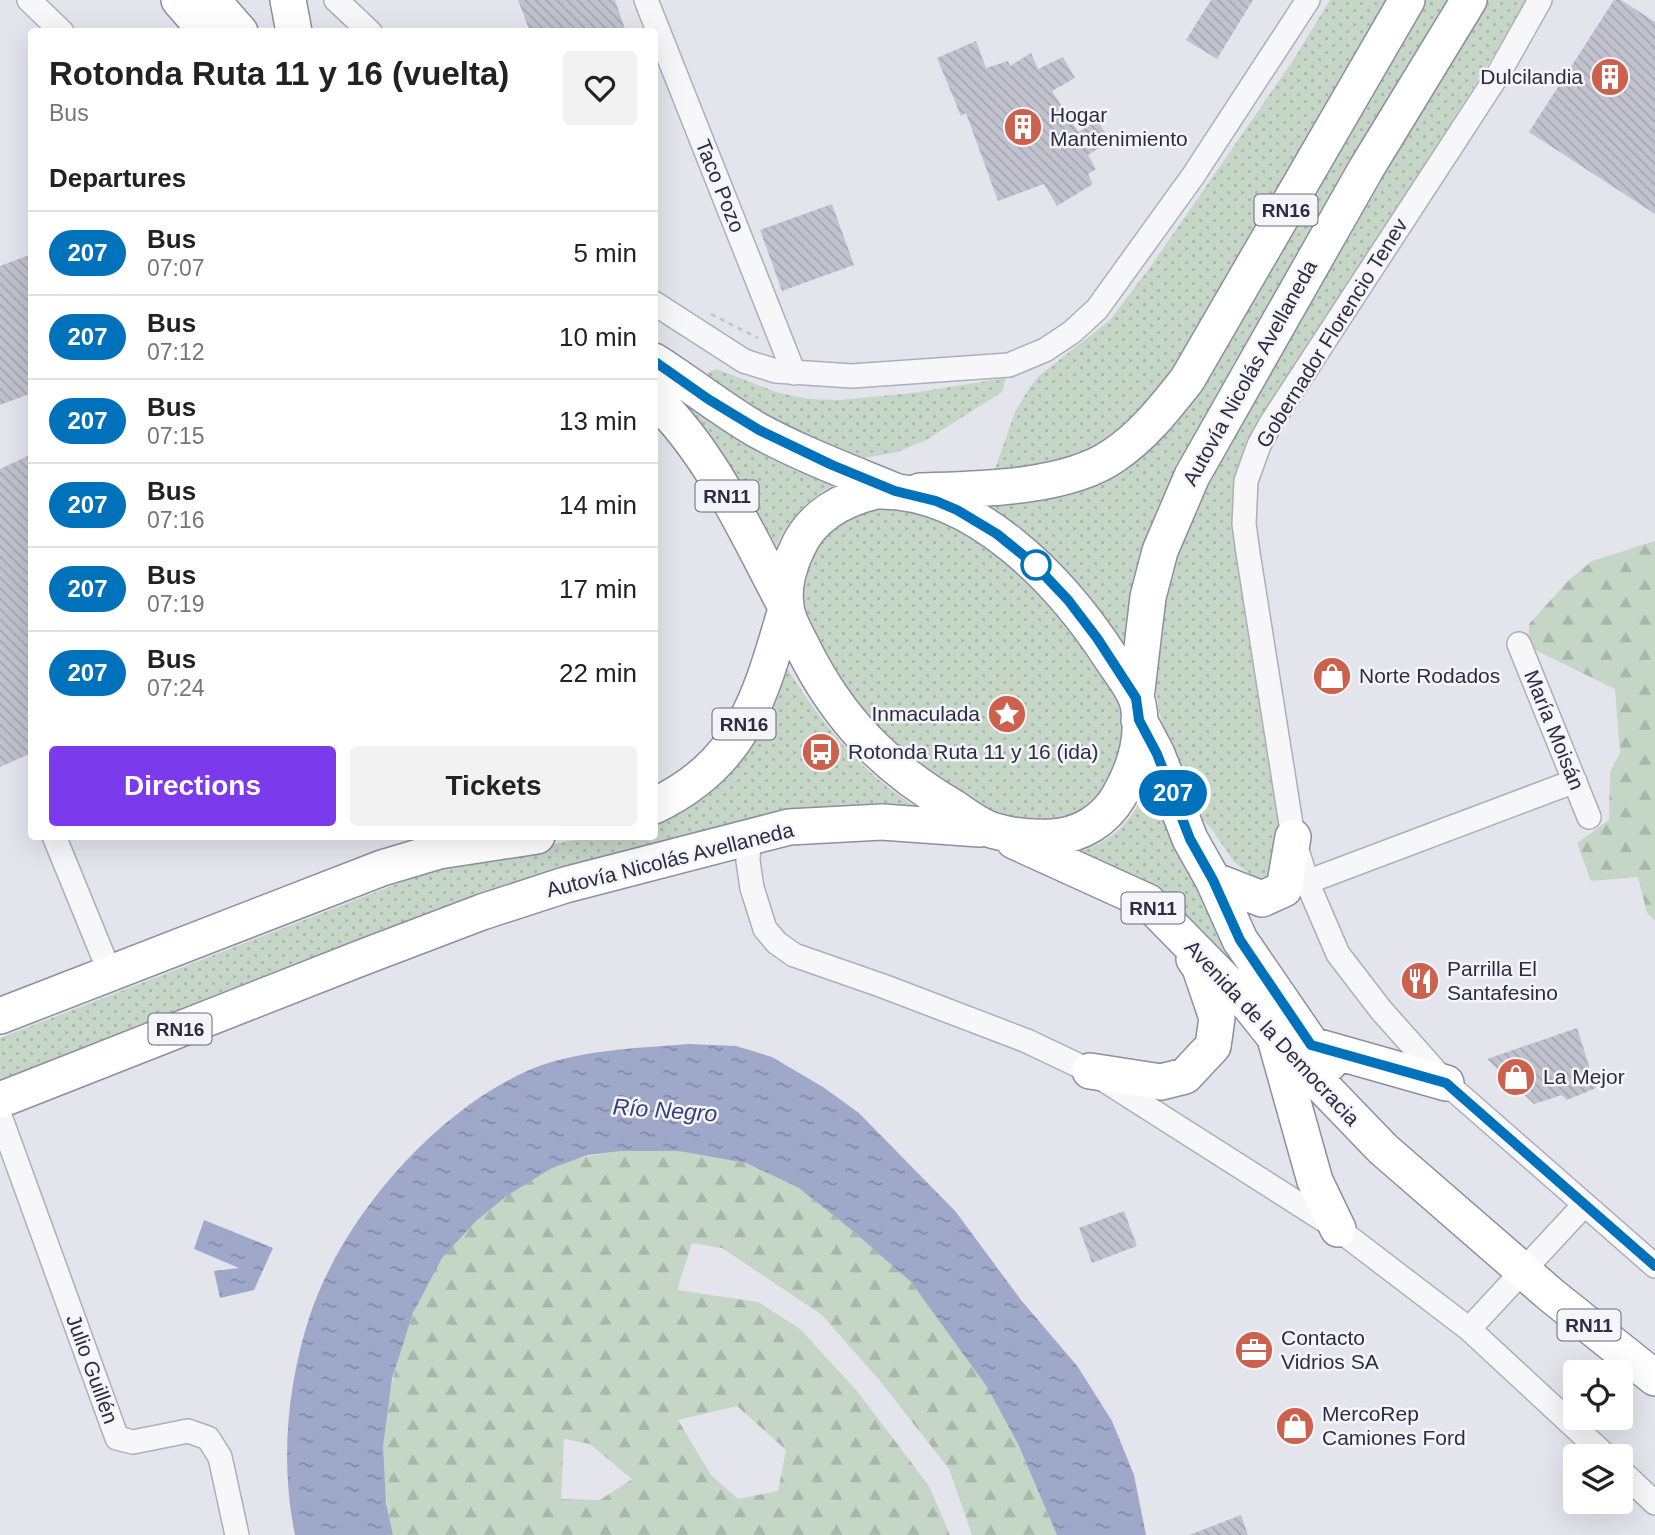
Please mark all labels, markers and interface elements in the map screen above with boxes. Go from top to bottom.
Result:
button: heart [563,51,637,125]
text: Rotonda Ruta 11 y 16 (vuelta) [49,55,509,92]
building icon: Dulcilandia [1589,56,1631,98]
place label: Dulcilandia [1480,65,1583,88]
text: Bus [49,100,89,126]
place label: Hogar Mantenimiento [1050,103,1188,150]
building icon: Hogar Mantenimiento [1002,106,1044,148]
street label: Taco Pozo [691,136,749,236]
text: Departures [49,163,186,193]
road number: RN16 [1254,194,1318,226]
street label: Gobernador Florencio Tenev [1251,214,1412,452]
text: Bus [147,224,196,254]
text: 5 min [573,238,637,268]
text: 207 [67,239,108,266]
text: 07:07 [147,255,205,281]
street label: Autovía Nicolás Avellaneda [1178,256,1321,489]
text: Bus [147,308,196,338]
text: 10 min [559,322,637,352]
text: 207 [67,323,108,350]
text: 07:12 [147,339,205,365]
text: Bus [147,392,196,422]
text: 13 min [559,406,637,436]
text: 207 [67,407,108,434]
text: 07:15 [147,423,205,449]
text: Bus [147,476,196,506]
road number: RN11 [696,481,758,512]
text: 14 min [559,490,637,520]
text: 207 [67,491,108,518]
text: 07:16 [147,507,205,533]
unlabelled marker [1021,550,1051,580]
text: Bus [147,560,196,590]
text: 17 min [559,574,637,604]
text: 207 [67,575,108,602]
text: 07:19 [147,591,205,617]
text: Bus [147,644,196,674]
shop icon: Norte Rodados [1311,655,1353,697]
text: 22 min [559,658,637,688]
text: 207 [67,659,108,686]
place label: Norte Rodados [1359,664,1500,687]
street label: María Moisán [1520,667,1589,793]
text: 07:24 [147,675,205,701]
place icon: Inmaculada [986,693,1028,735]
place label: Inmaculada [871,702,980,725]
road number: RN16 [712,708,776,740]
bus stop icon: Rotonda Ruta 11 y 16 (ida) [800,731,842,773]
place label: Rotonda Ruta 11 y 16 (ida) [848,740,1099,763]
button: Directions [49,746,336,826]
button: Tickets [350,746,637,826]
line badge: 207 [1133,770,1213,816]
text: 207 [1153,779,1193,806]
street label: Autovía Nicolás Avellaneda [544,818,796,901]
road number: RN11 [1122,893,1184,924]
street label: Avenida de la Democracia [1180,935,1364,1130]
place label: Parrilla El Santafesino [1447,957,1558,1004]
restaurant icon: Parrilla El Santafesino [1399,960,1441,1002]
road number: RN16 [148,1014,212,1044]
shop icon: La Mejor [1495,1056,1537,1098]
place label: La Mejor [1543,1065,1625,1088]
water label: Río Negro [612,1093,718,1127]
road number: RN11 [1558,1310,1620,1340]
street label: Julio Guillén [62,1311,123,1427]
place label: Contacto Vidrios SA [1281,1326,1379,1373]
office icon: Contacto Vidrios SA [1233,1329,1275,1371]
map controls [1563,1360,1633,1514]
button: locate [1563,1360,1633,1430]
place label: MercoRep Camiones Ford [1322,1402,1466,1449]
shop icon: MercoRep Camiones Ford [1274,1405,1316,1447]
button: layers [1563,1444,1633,1514]

